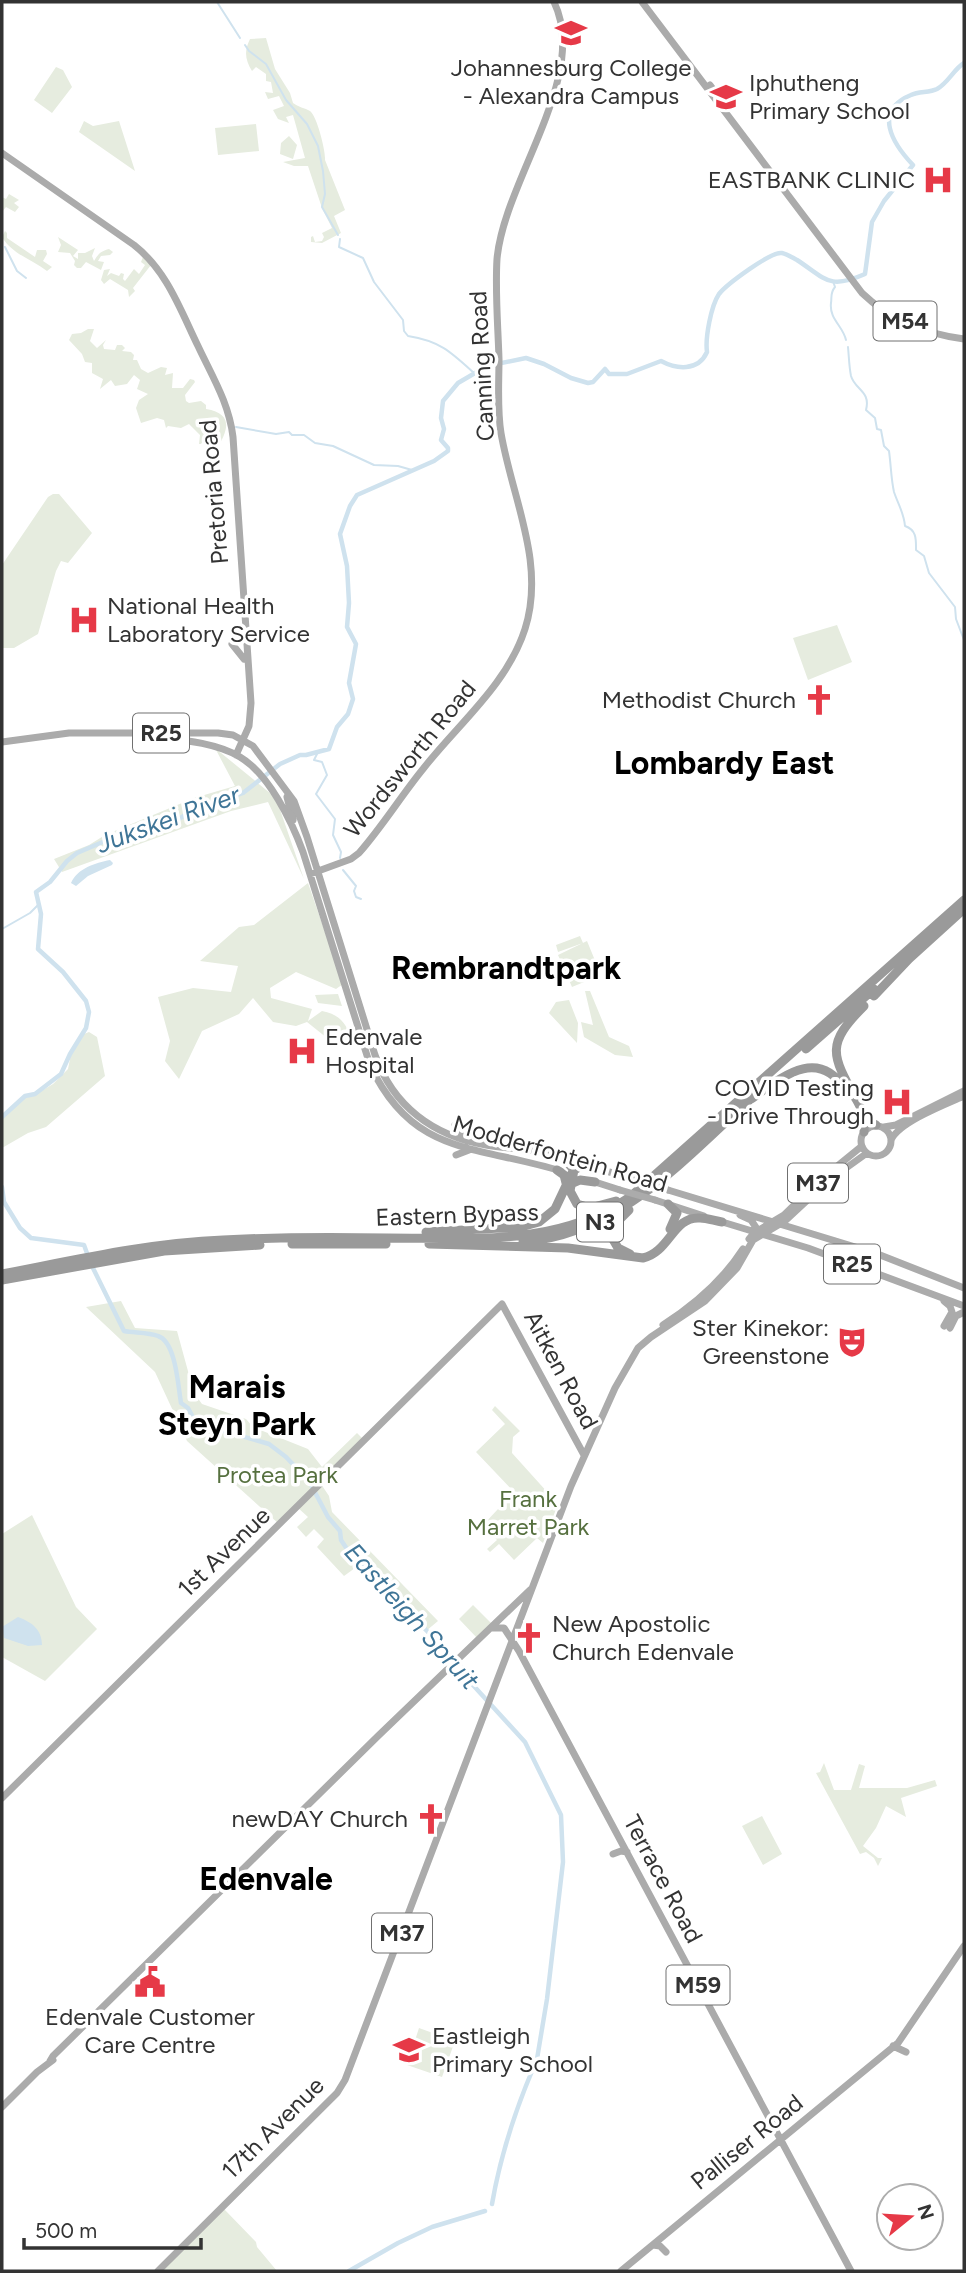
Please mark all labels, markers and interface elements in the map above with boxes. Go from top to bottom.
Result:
school or university icon: Johannesburg College - Alexandra Campus [554,16,588,50]
place label: Johannesburg College - Alexandra Campus [451,53,691,110]
place label: Iphutheng Primary School [749,68,910,125]
school or university icon: Iphutheng Primary School [709,80,743,114]
hospital icon: EASTBANK CLINIC [921,163,955,197]
place label: EASTBANK CLINIC [708,165,915,194]
street label: Canning Road [463,290,500,442]
road number: M54 [874,302,936,340]
street label: Pretoria Road [193,419,234,566]
place label: National Health Laboratory Service [107,591,310,648]
hospital icon: National Health Laboratory Service [67,603,101,637]
street label: Wordsworth Road [337,674,482,843]
church icon: Methodist Church [802,683,836,717]
place label: Methodist Church [602,685,796,714]
road number: R25 [133,713,189,752]
district label: Lombardy East [614,744,834,782]
water label: Jukskei River [91,778,245,860]
district label: Rembrandtpark [391,949,622,987]
place label: Edenvale Hospital [325,1022,422,1079]
hospital icon: Edenvale Hospital [285,1034,319,1068]
place label: COVID Testing - Drive Through [707,1073,874,1130]
hospital icon: COVID Testing - Drive Through [880,1085,914,1119]
street label: Modderfontein Road [449,1109,671,1198]
road number: M37 [788,1164,848,1202]
street label: Eastern Bypass [375,1197,539,1232]
road number: N3 [577,1203,623,1242]
road number: R25 [824,1245,880,1284]
street label: Aitken Road [518,1306,605,1434]
place label: Ster Kinekor: Greenstone [692,1313,829,1370]
theatre icon: Ster Kinekor: Greenstone [835,1325,869,1359]
district label: Marais Steyn Park [158,1368,317,1443]
park label: Protea Park [216,1460,338,1489]
park label: Frank Marret Park [467,1484,590,1541]
street label: 1st Avenue [171,1500,276,1603]
water label: Eastleigh Spruit [338,1536,487,1697]
place label: New Apostolic Church Edenvale [552,1609,734,1666]
church icon: New Apostolic Church Edenvale [512,1621,546,1655]
church icon: newDAY Church [414,1802,448,1836]
place label: newDAY Church [231,1804,408,1833]
street label: Terrace Road [618,1810,709,1948]
district label: Edenvale [199,1860,333,1898]
road number: M37 [372,1914,432,1952]
public building icon: Edenvale Customer Care Centre [133,1965,167,1999]
road number: M59 [666,1966,730,2004]
place label: Edenvale Customer Care Centre [45,2002,255,2059]
place label: Eastleigh Primary School [432,2021,593,2078]
school or university icon: Eastleigh Primary School [392,2033,426,2067]
street label: 17th Avenue [216,2071,330,2185]
street label: Palliser Road [685,2088,809,2196]
north arrow [875,2182,945,2252]
text: N [912,2201,939,2222]
scale bar [24,2206,201,2250]
text: 500 m [35,2218,97,2243]

